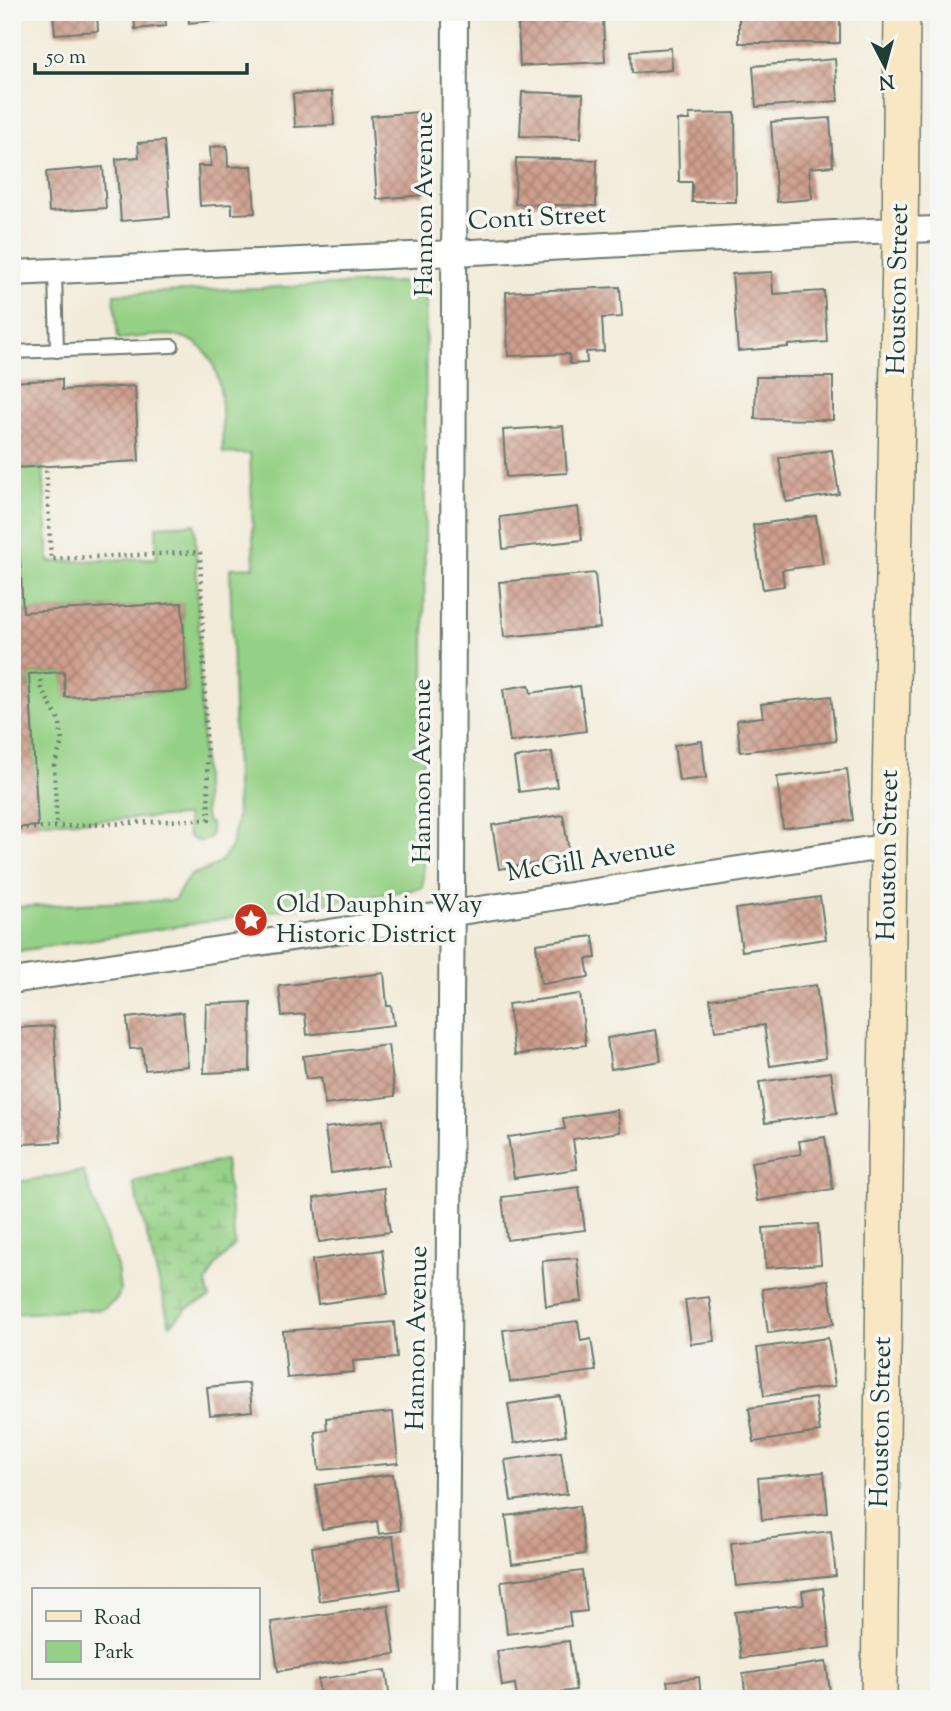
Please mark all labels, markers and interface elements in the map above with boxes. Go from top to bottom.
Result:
scale bar [35,32,247,76]
north arrow [850,32,920,102]
text: 50 m [45,43,86,73]
text: N [878,66,895,95]
street label: Hannon Avenue [407,111,444,297]
street label: Conti Street [467,197,607,241]
street label: Houston Street [879,203,919,375]
street label: Hannon Avenue [405,678,442,864]
street label: Houston Street [869,769,909,941]
street label: McGill Avenue [504,829,678,893]
place label: Old Dauphin Way Historic District [276,887,482,954]
place icon: Old Dauphin Way Historic District [232,901,270,939]
street label: Hannon Avenue [398,1245,438,1431]
street label: Houston Street [862,1336,902,1508]
legend [32,1588,259,1680]
text: Road [94,1604,141,1634]
text: Park [94,1638,135,1668]

